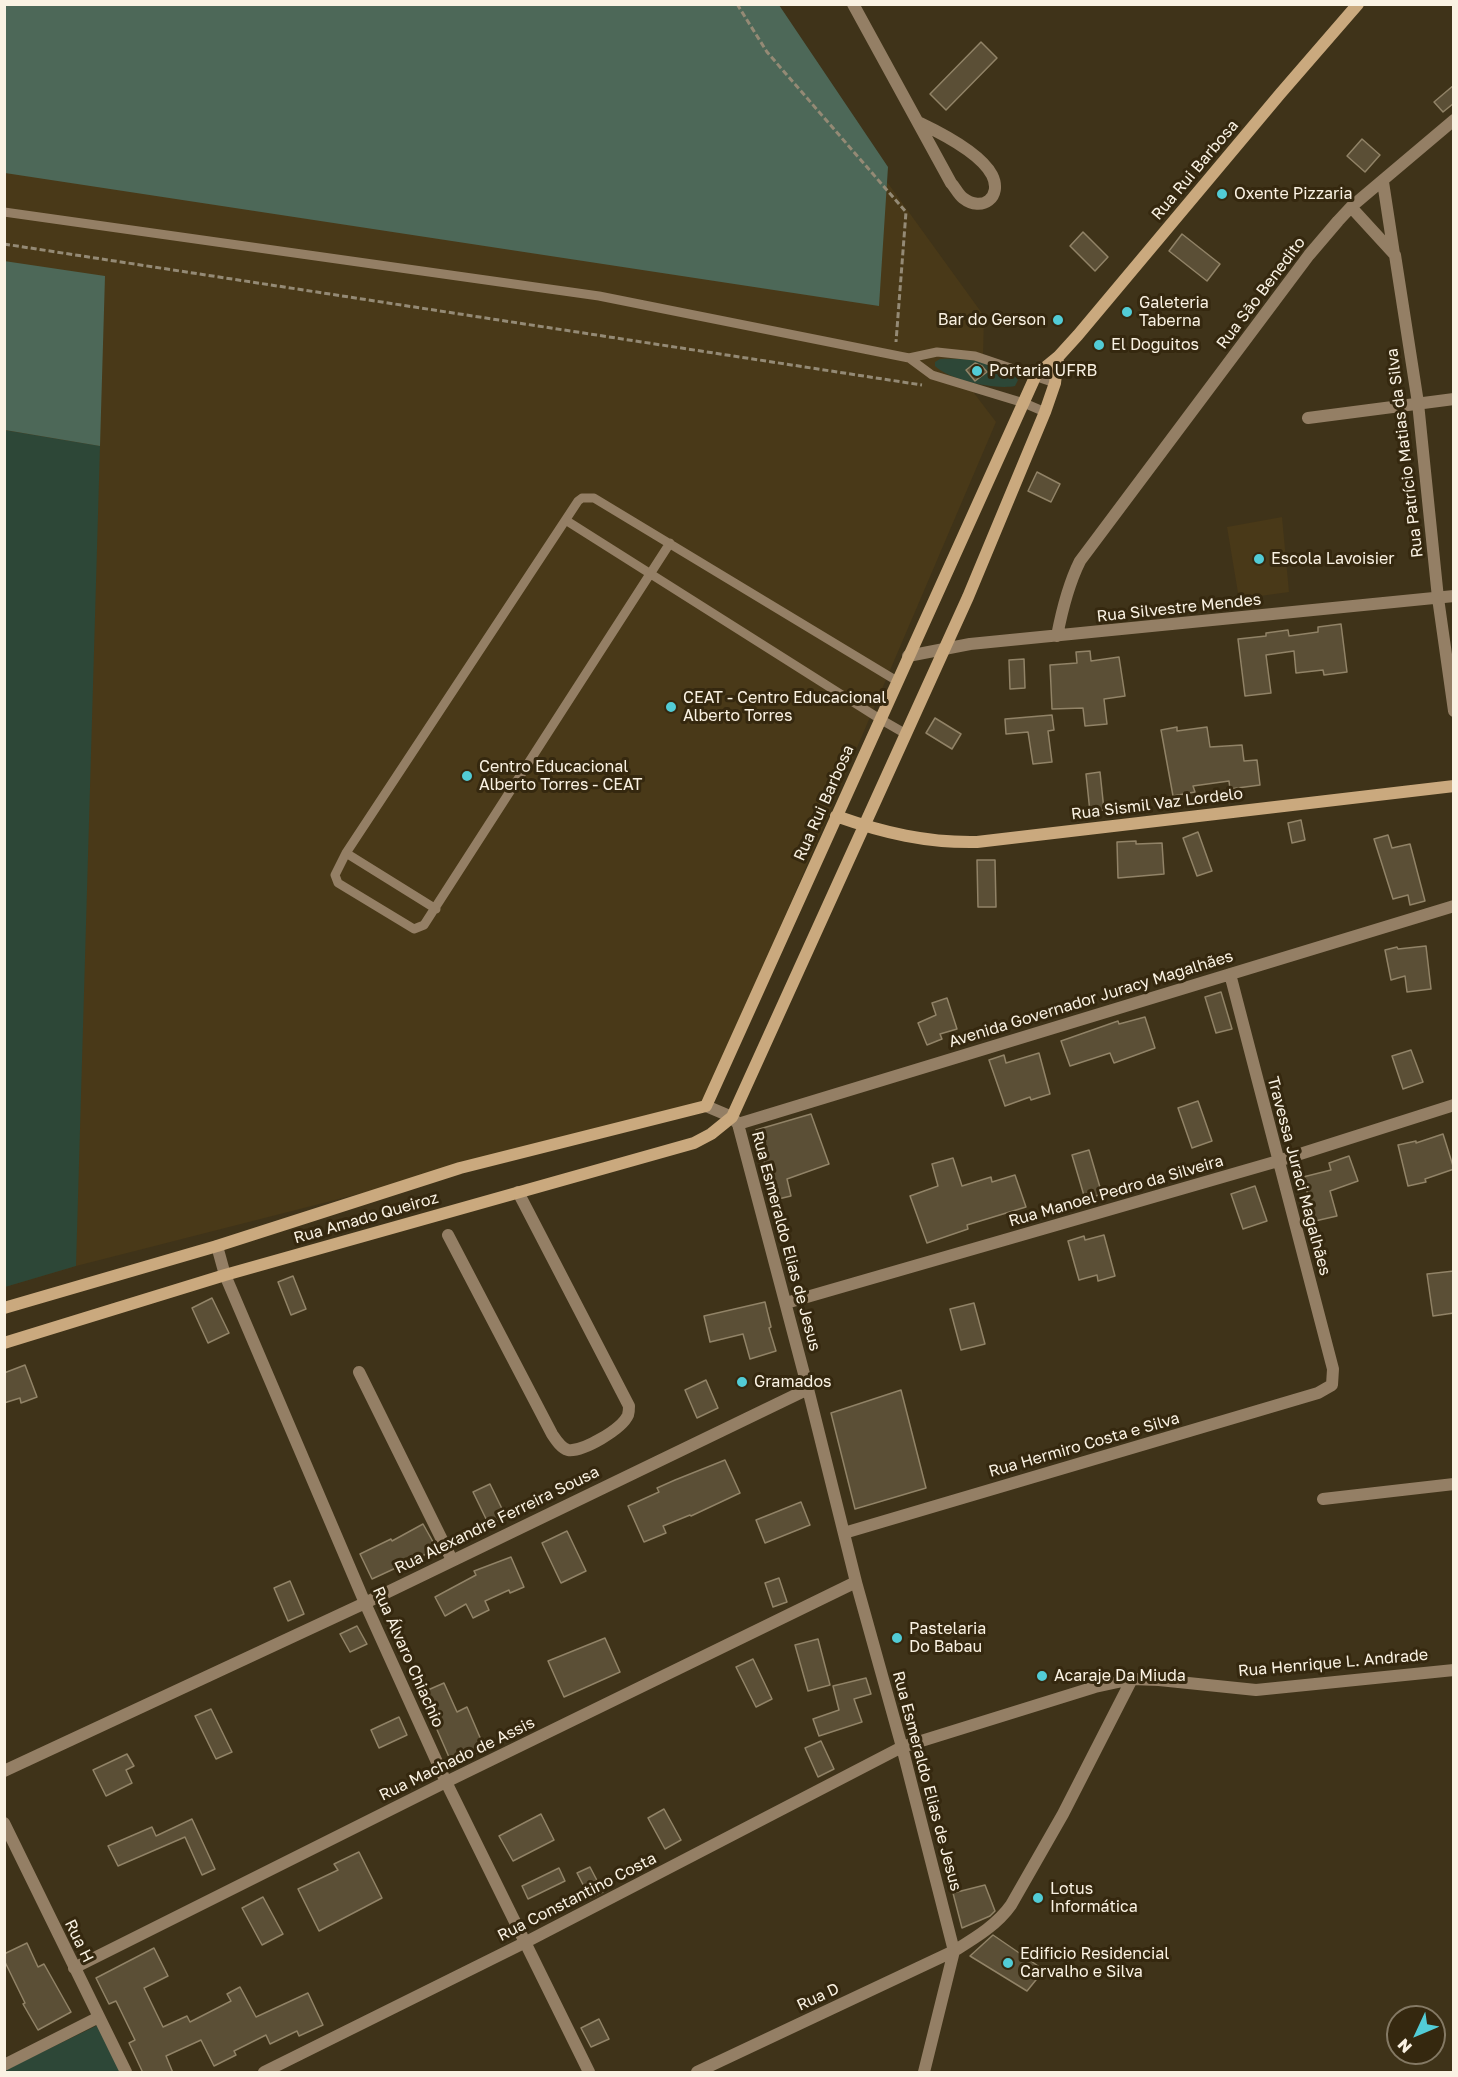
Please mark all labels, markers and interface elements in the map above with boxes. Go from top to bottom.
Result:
street label: Rua Rui Barbosa [1148,116,1242,224]
place label: Oxente Pizzaria [1234,184,1353,204]
marker: Oxente Pizzaria [1215,187,1229,201]
street label: Rua São Benedito [1213,233,1309,353]
place label: Galeteria Taberna [1139,293,1209,331]
marker: Galeteria Taberna [1120,305,1134,319]
place label: Bar do Gerson [938,310,1046,330]
marker: Bar do Gerson [1051,313,1065,327]
place label: El Doguitos [1111,335,1199,355]
marker: El Doguitos [1092,338,1106,352]
street label: Rua Patrício Matias da Silva [1383,347,1427,559]
place label: Portaria UFRB [989,361,1097,381]
marker: Portaria UFRB [970,364,984,378]
place label: Escola Lavoisier [1271,549,1395,569]
marker: Escola Lavoisier [1252,552,1266,566]
street label: Rua Silvestre Mendes [1096,590,1262,626]
place label: CEAT - Centro Educacional Alberto Torres [683,688,886,726]
marker: CEAT - Centro Educacional Alberto Torres [664,700,678,714]
street label: Rua Rui Barbosa [790,742,858,864]
place label: Centro Educacional Alberto Torres - CEAT [479,757,642,795]
marker: Centro Educacional Alberto Torres - CEAT [460,769,474,783]
street label: Rua Sismil Vaz Lordelo [1070,784,1244,824]
street label: Avenida Governador Juracy Magalhães [946,946,1236,1052]
street label: Travessa Juraci Magalhães [1263,1074,1335,1278]
street label: Rua Esmeraldo Elias de Jesus [747,1129,825,1353]
street label: Rua Manoel Pedro da Silveira [1006,1151,1226,1231]
street label: Rua Amado Queiroz [291,1188,441,1248]
place label: Gramados [754,1372,832,1392]
marker: Gramados [735,1375,749,1389]
street label: Rua Hermiro Costa e Silva [986,1409,1182,1481]
street label: Rua Alexandre Ferreira Sousa [392,1462,602,1578]
street label: Rua Álvaro Chiachio [368,1584,448,1730]
place label: Pastelaria Do Babau [909,1619,986,1657]
marker: Pastelaria Do Babau [890,1631,904,1645]
street label: Rua Henrique L. Andrade [1237,1645,1429,1681]
place label: Acaraje Da Miuda [1054,1666,1186,1686]
street label: Rua Esmeraldo Elias de Jesus [888,1669,966,1893]
marker: Acaraje Da Miuda [1035,1669,1049,1683]
street label: Rua Machado de Assis [376,1713,538,1805]
street label: Rua Constantino Costa [494,1849,660,1945]
place label: Lotus Informática [1050,1879,1138,1917]
marker: Lotus Informática [1031,1891,1045,1905]
street label: Rua H [60,1916,98,1966]
place label: Edificio Residencial Carvalho e Silva [1020,1944,1169,1982]
marker: Edificio Residencial Carvalho e Silva [1001,1956,1015,1970]
street label: Rua D [794,1979,842,2015]
north arrow [1386,2005,1446,2065]
text: N [1393,2035,1416,2057]

